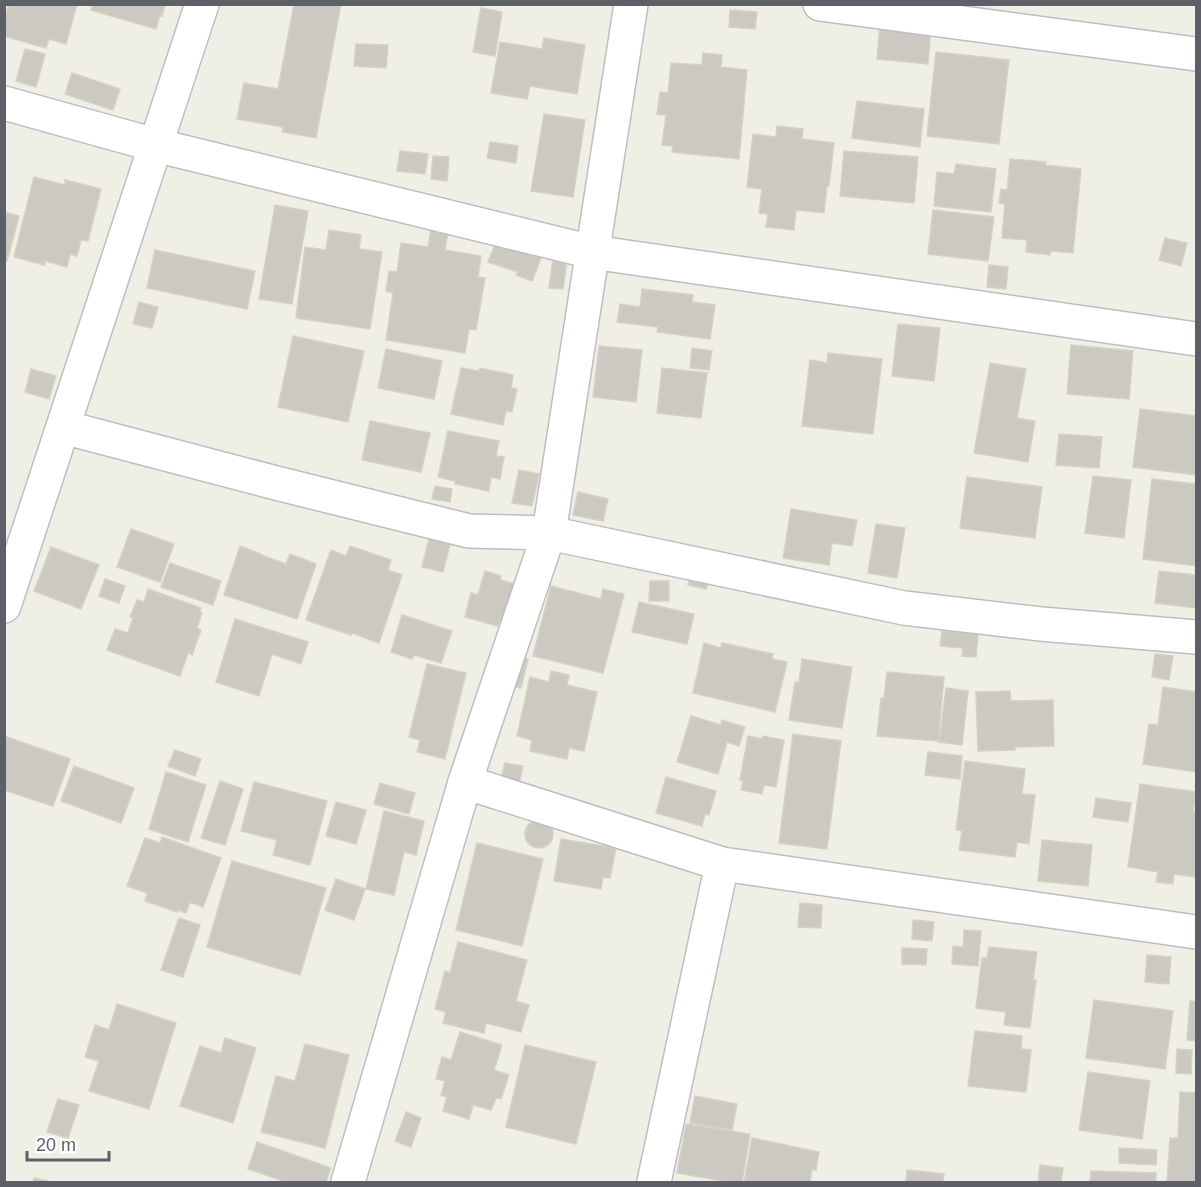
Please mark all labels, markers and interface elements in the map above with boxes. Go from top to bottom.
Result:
scale bar [27,1124,110,1162]
text: 20 m [36,1135,76,1155]

